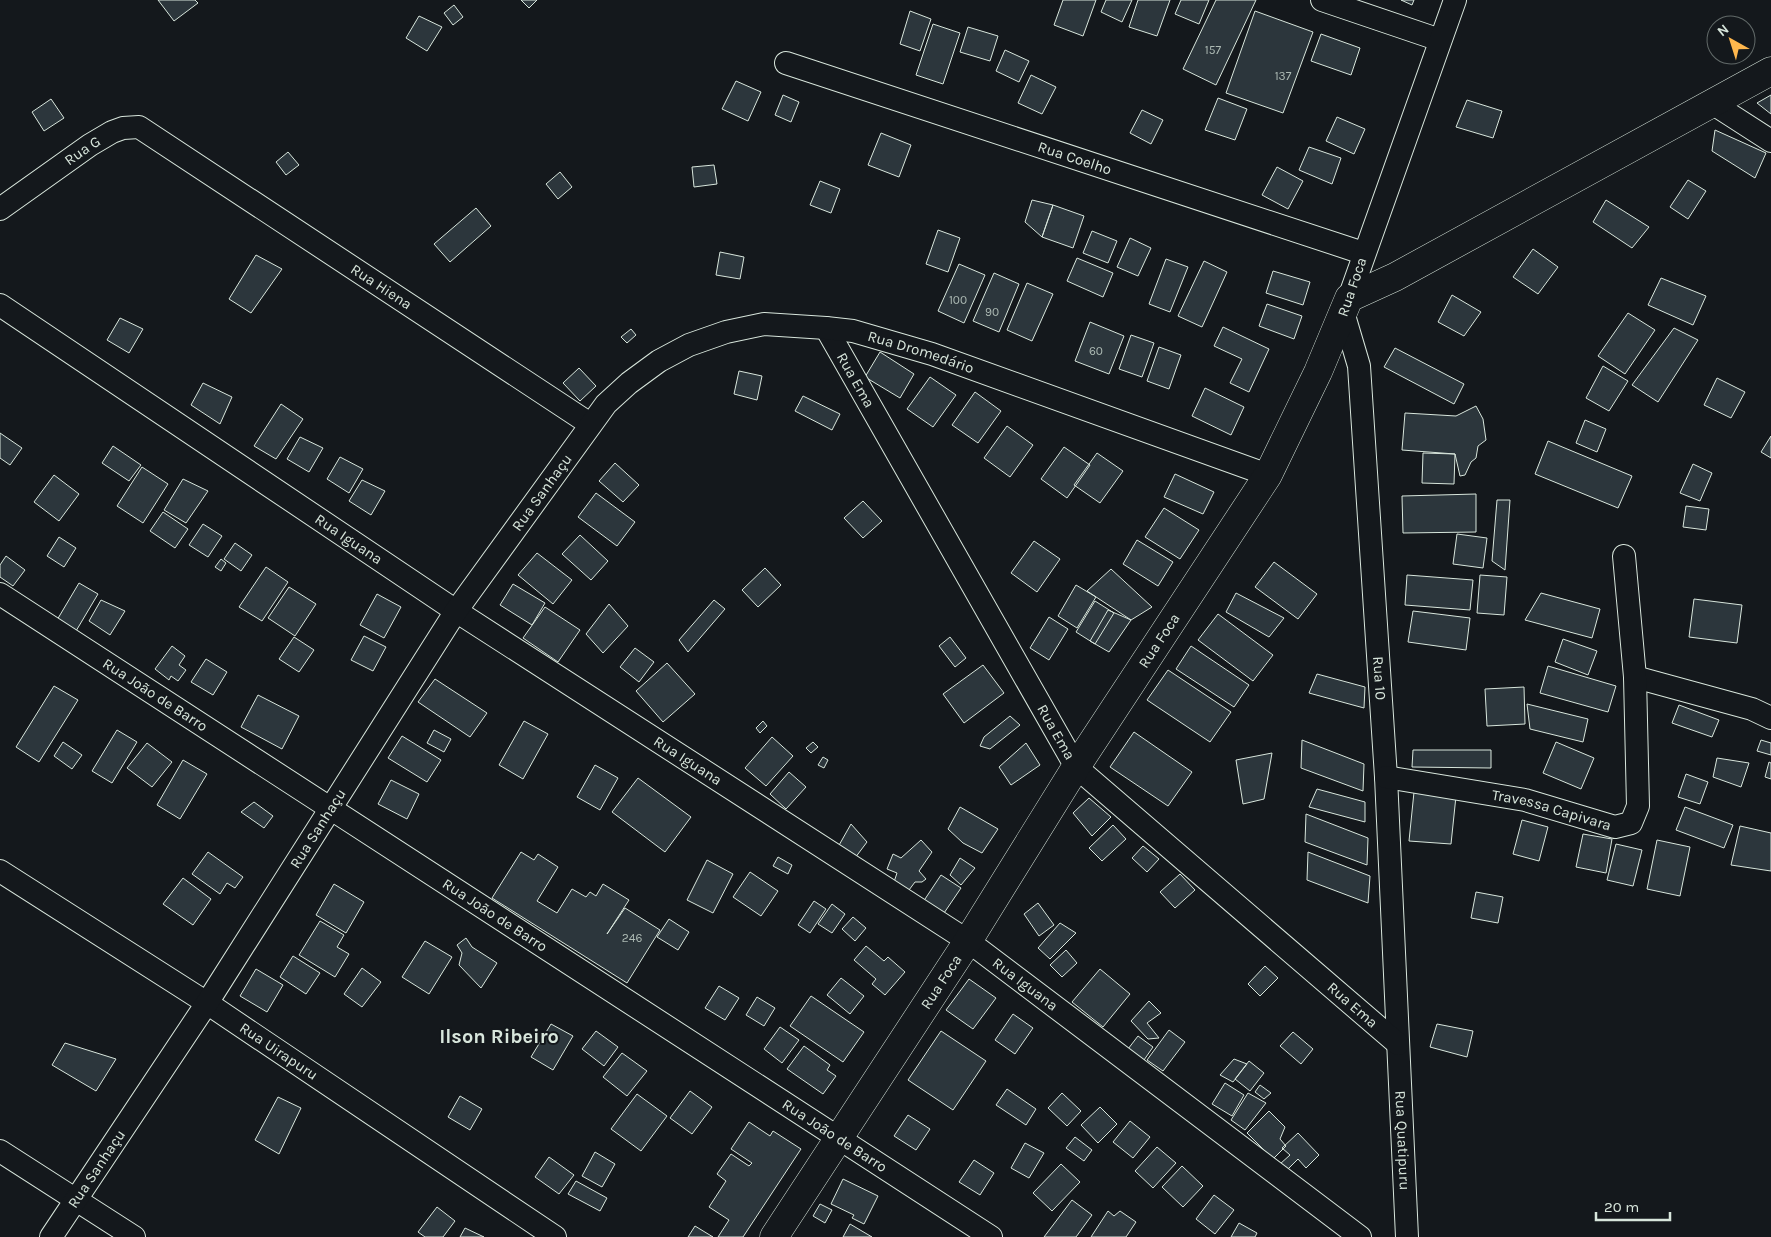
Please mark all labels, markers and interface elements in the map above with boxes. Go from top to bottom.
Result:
north arrow [1706,15,1756,65]
text: N [1714,21,1732,40]
house number: 157 [1205,43,1222,57]
house number: 137 [1275,69,1292,83]
street label: Rua G [61,132,104,169]
street label: Rua Coelho [1036,138,1114,179]
street label: Rua Foca [1333,255,1371,319]
street label: Rua Hiena [347,260,415,313]
house number: 100 [949,293,967,307]
house number: 90 [985,305,999,319]
street label: Rua Dromedário [866,327,977,377]
house number: 60 [1089,344,1103,358]
street label: Rua Ema [833,349,879,411]
street label: Rua Sanhaçu [508,450,576,534]
street label: Rua Iguana [312,510,386,568]
street label: Rua Foca [1135,610,1184,671]
street label: Rua João de Barro [99,654,211,735]
street label: Rua 10 [1369,655,1390,701]
street label: Rua Ema [1033,701,1079,763]
street label: Rua Iguana [650,732,725,789]
street label: Rua Sanhaçu [286,785,350,872]
street label: Travessa Capivara [1490,786,1614,834]
street label: Rua João de Barro [439,875,551,956]
house number: 246 [622,931,642,945]
street label: Rua Foca [917,951,966,1013]
street label: Rua Iguana [989,954,1062,1015]
street label: Rua Ema [1324,978,1381,1032]
street label: Rua Uirapuru [236,1019,321,1084]
district label: Ilson Ribeiro [439,1025,559,1048]
street label: Rua Quatipuru [1391,1090,1414,1191]
street label: Rua João de Barro [779,1095,890,1176]
street label: Rua Sanhaçu [64,1126,129,1211]
scale bar [1596,1190,1670,1222]
text: 20 m [1604,1198,1639,1216]

